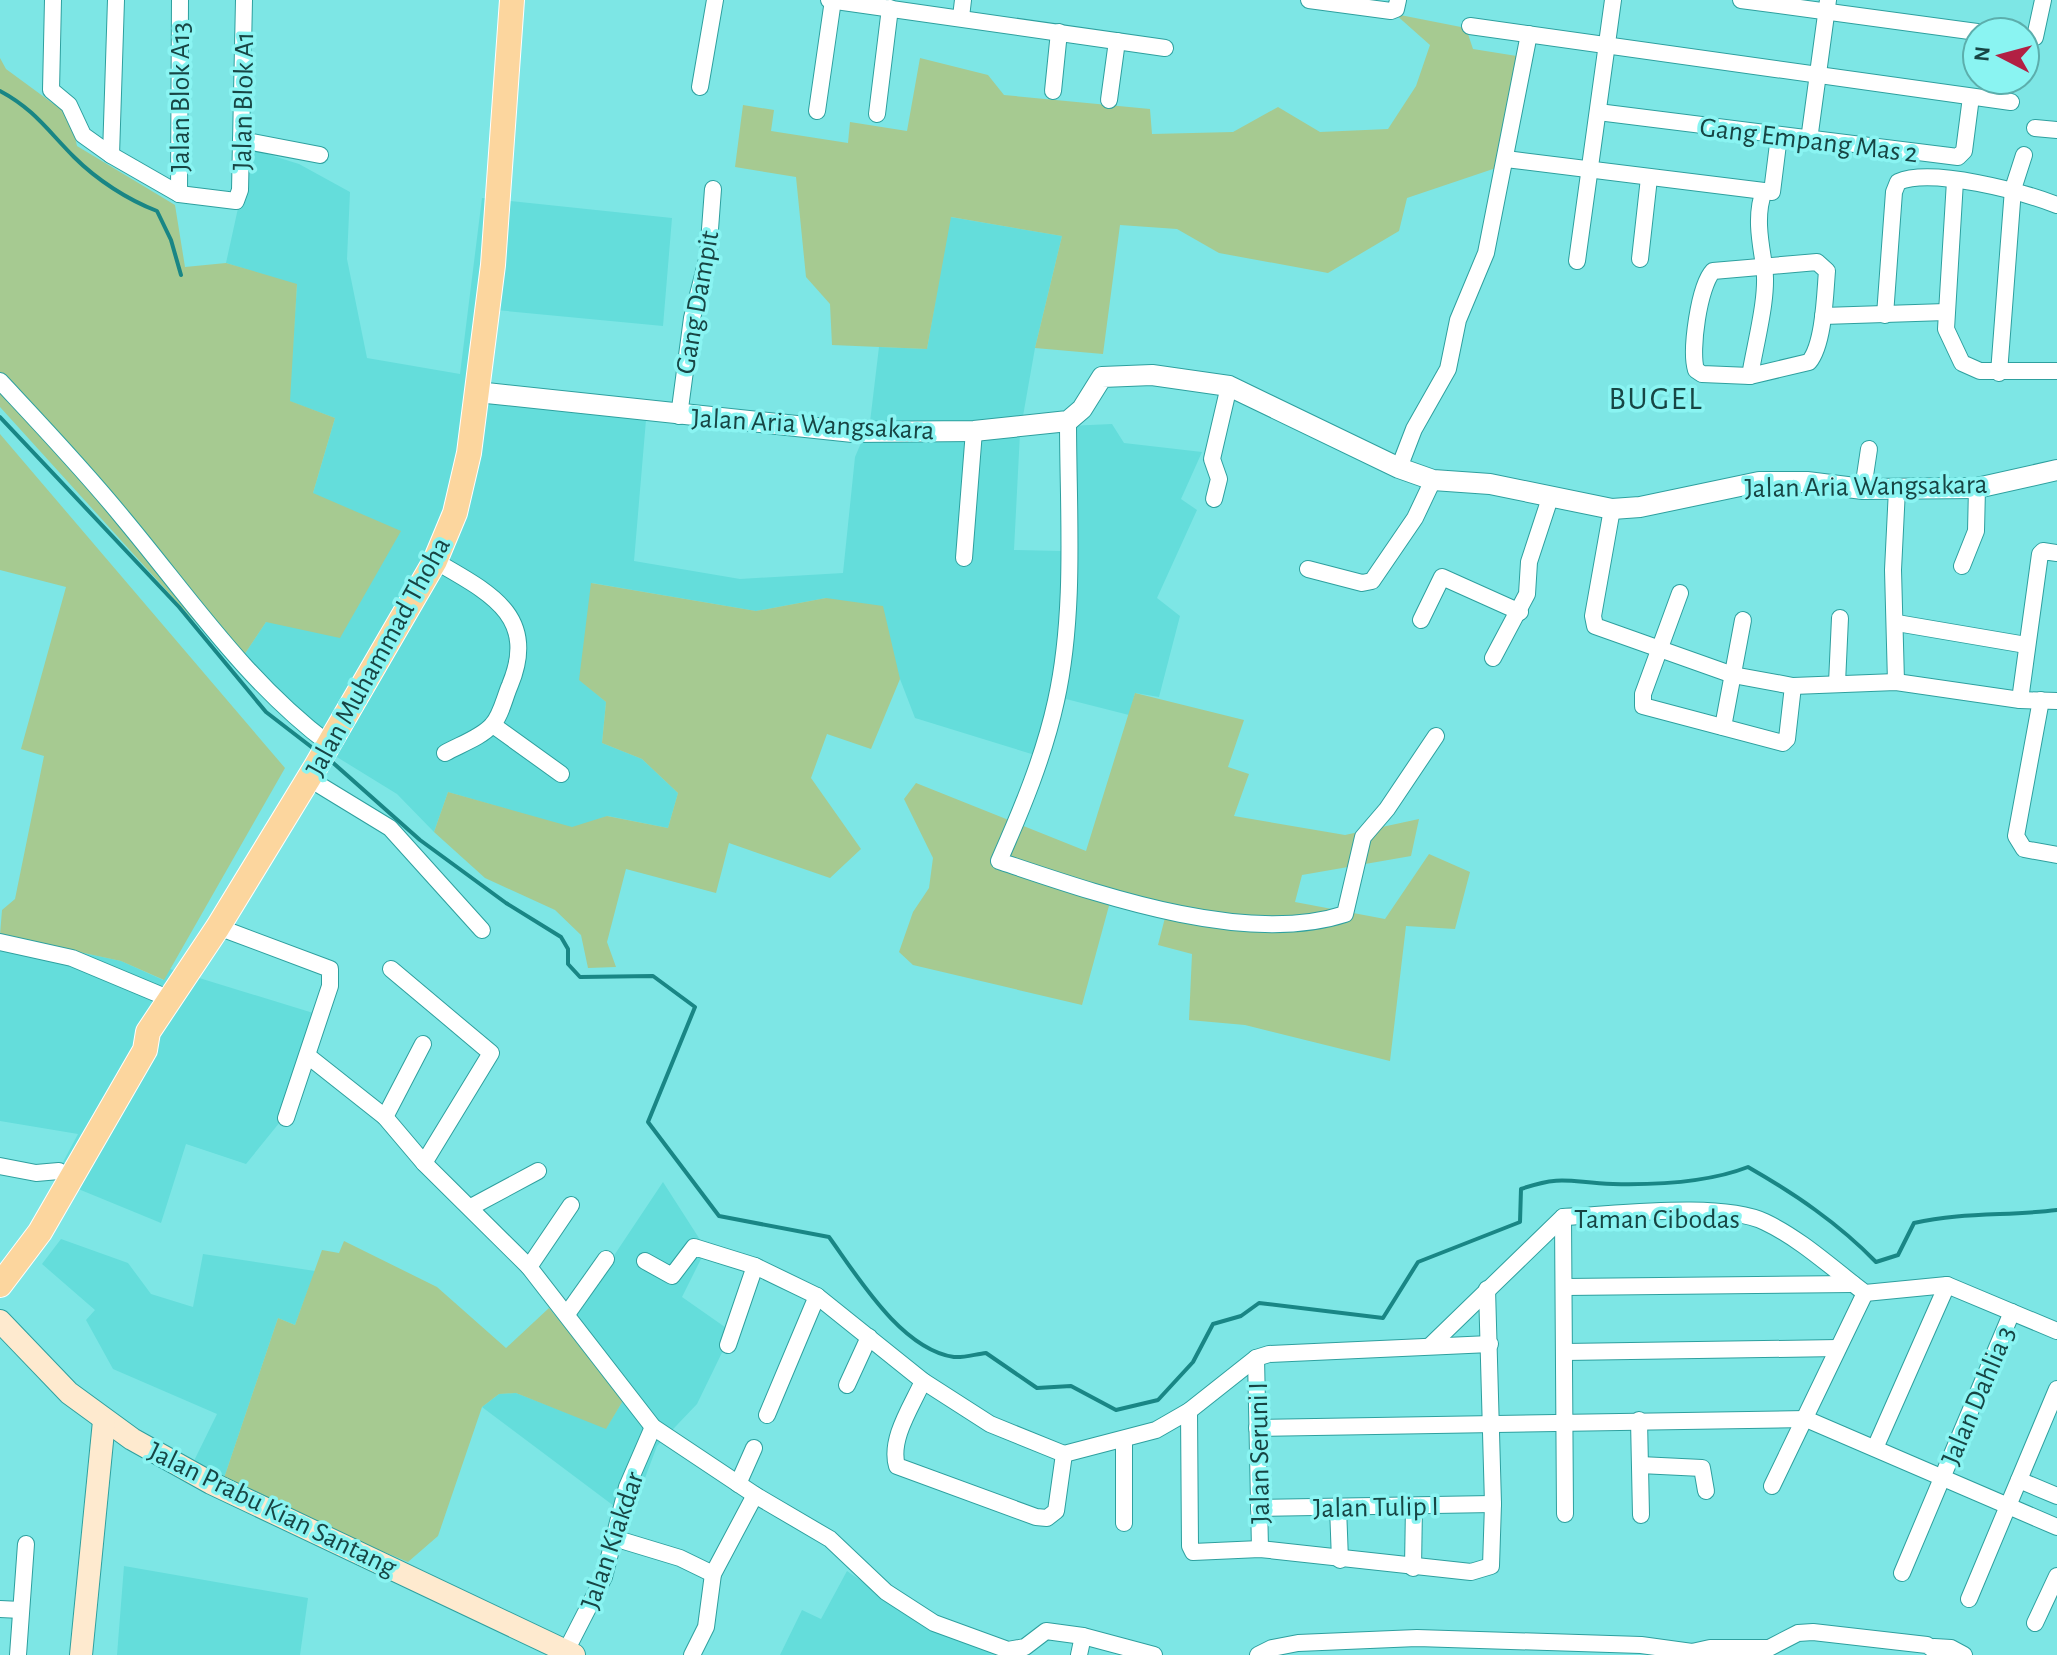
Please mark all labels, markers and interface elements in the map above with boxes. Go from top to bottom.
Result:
north arrow [1961,16,2041,96]
street label: Jalan Blok A13 [167,22,195,172]
street label: Jalan Blok A1 [229,31,259,171]
text: N [1970,45,1994,63]
street label: Gang Empang Mas 2 [1698,114,1919,168]
street label: Gang Dampit [672,228,724,376]
district label: BUGEL [1608,383,1704,415]
street label: Jalan Aria Wangsakara [691,405,935,445]
street label: Jalan Aria Wangsakara [1744,471,1988,503]
street label: Jalan Muhammad Thoha [301,533,456,781]
street label: Taman Cibodas [1574,1206,1740,1234]
street label: Jalan Dahlia 3 [1937,1322,2021,1469]
street label: Jalan Seruni I [1245,1382,1275,1524]
street label: Jalan Prabu Kian Santang [144,1438,401,1582]
street label: Jalan Kiakdar [576,1468,649,1613]
street label: Jalan Tulip I [1313,1493,1439,1523]

